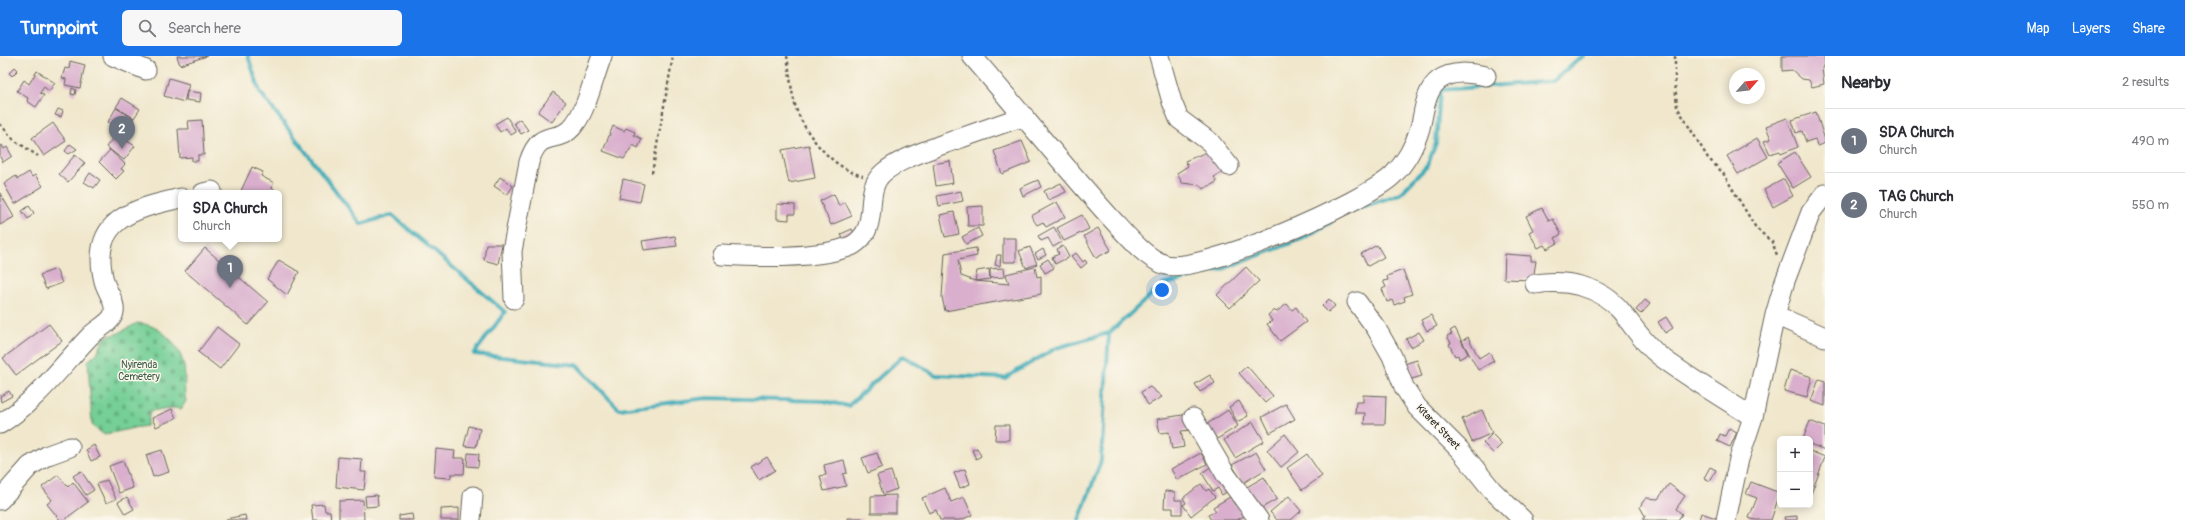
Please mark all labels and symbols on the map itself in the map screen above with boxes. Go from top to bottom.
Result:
north arrow [1729,68,1765,104]
pin: 2 [109,116,135,149]
pin: 1 [217,255,243,288]
your location [1152,280,1172,300]
park label: Nyirenda Cemetery [118,359,161,383]
street label: Kitaret Street [1413,402,1463,453]

